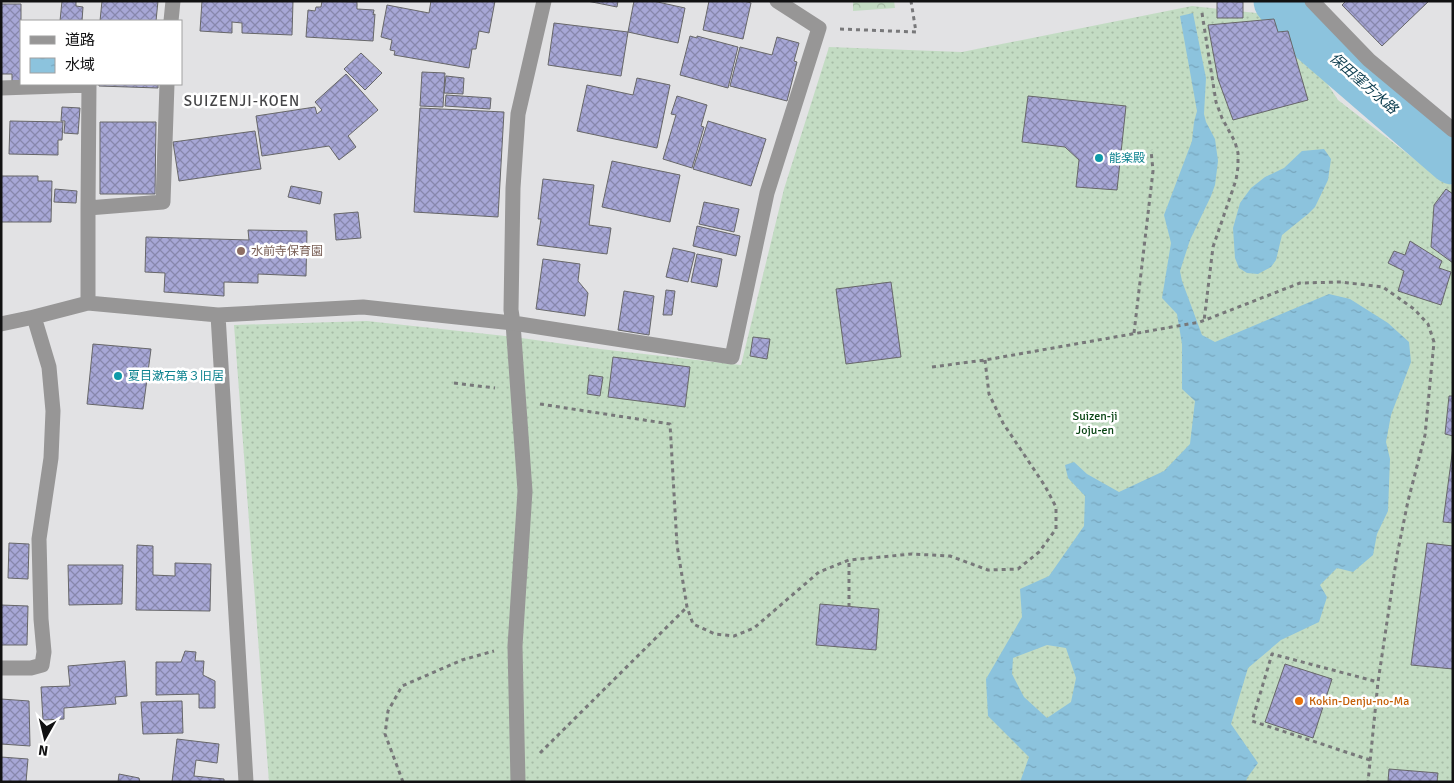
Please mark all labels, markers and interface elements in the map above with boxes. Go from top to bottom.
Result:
legend [20,20,182,85]
text: 道路 [65,31,95,49]
water label: 保田窪方水路 [1326,49,1402,118]
text: 水域 [65,56,95,74]
district label: SUIZENJI-KOEN [184,92,300,110]
place label: 能楽殿 [1109,151,1145,166]
marker: 能楽殿 [1093,152,1105,164]
place label: 水前寺保育園 [251,244,323,259]
marker: 水前寺保育園 [235,245,247,257]
place label: 夏目漱石第３旧居 [128,369,224,384]
marker: 夏目漱石第３旧居 [112,370,124,382]
park label: Suizen-ji Joju-en [1073,409,1117,438]
place label: Kokin-Denju-no-Ma [1309,694,1409,709]
marker: Kokin-Denju-no-Ma [1293,695,1305,707]
north arrow [20,713,70,763]
text: N [37,741,49,759]

